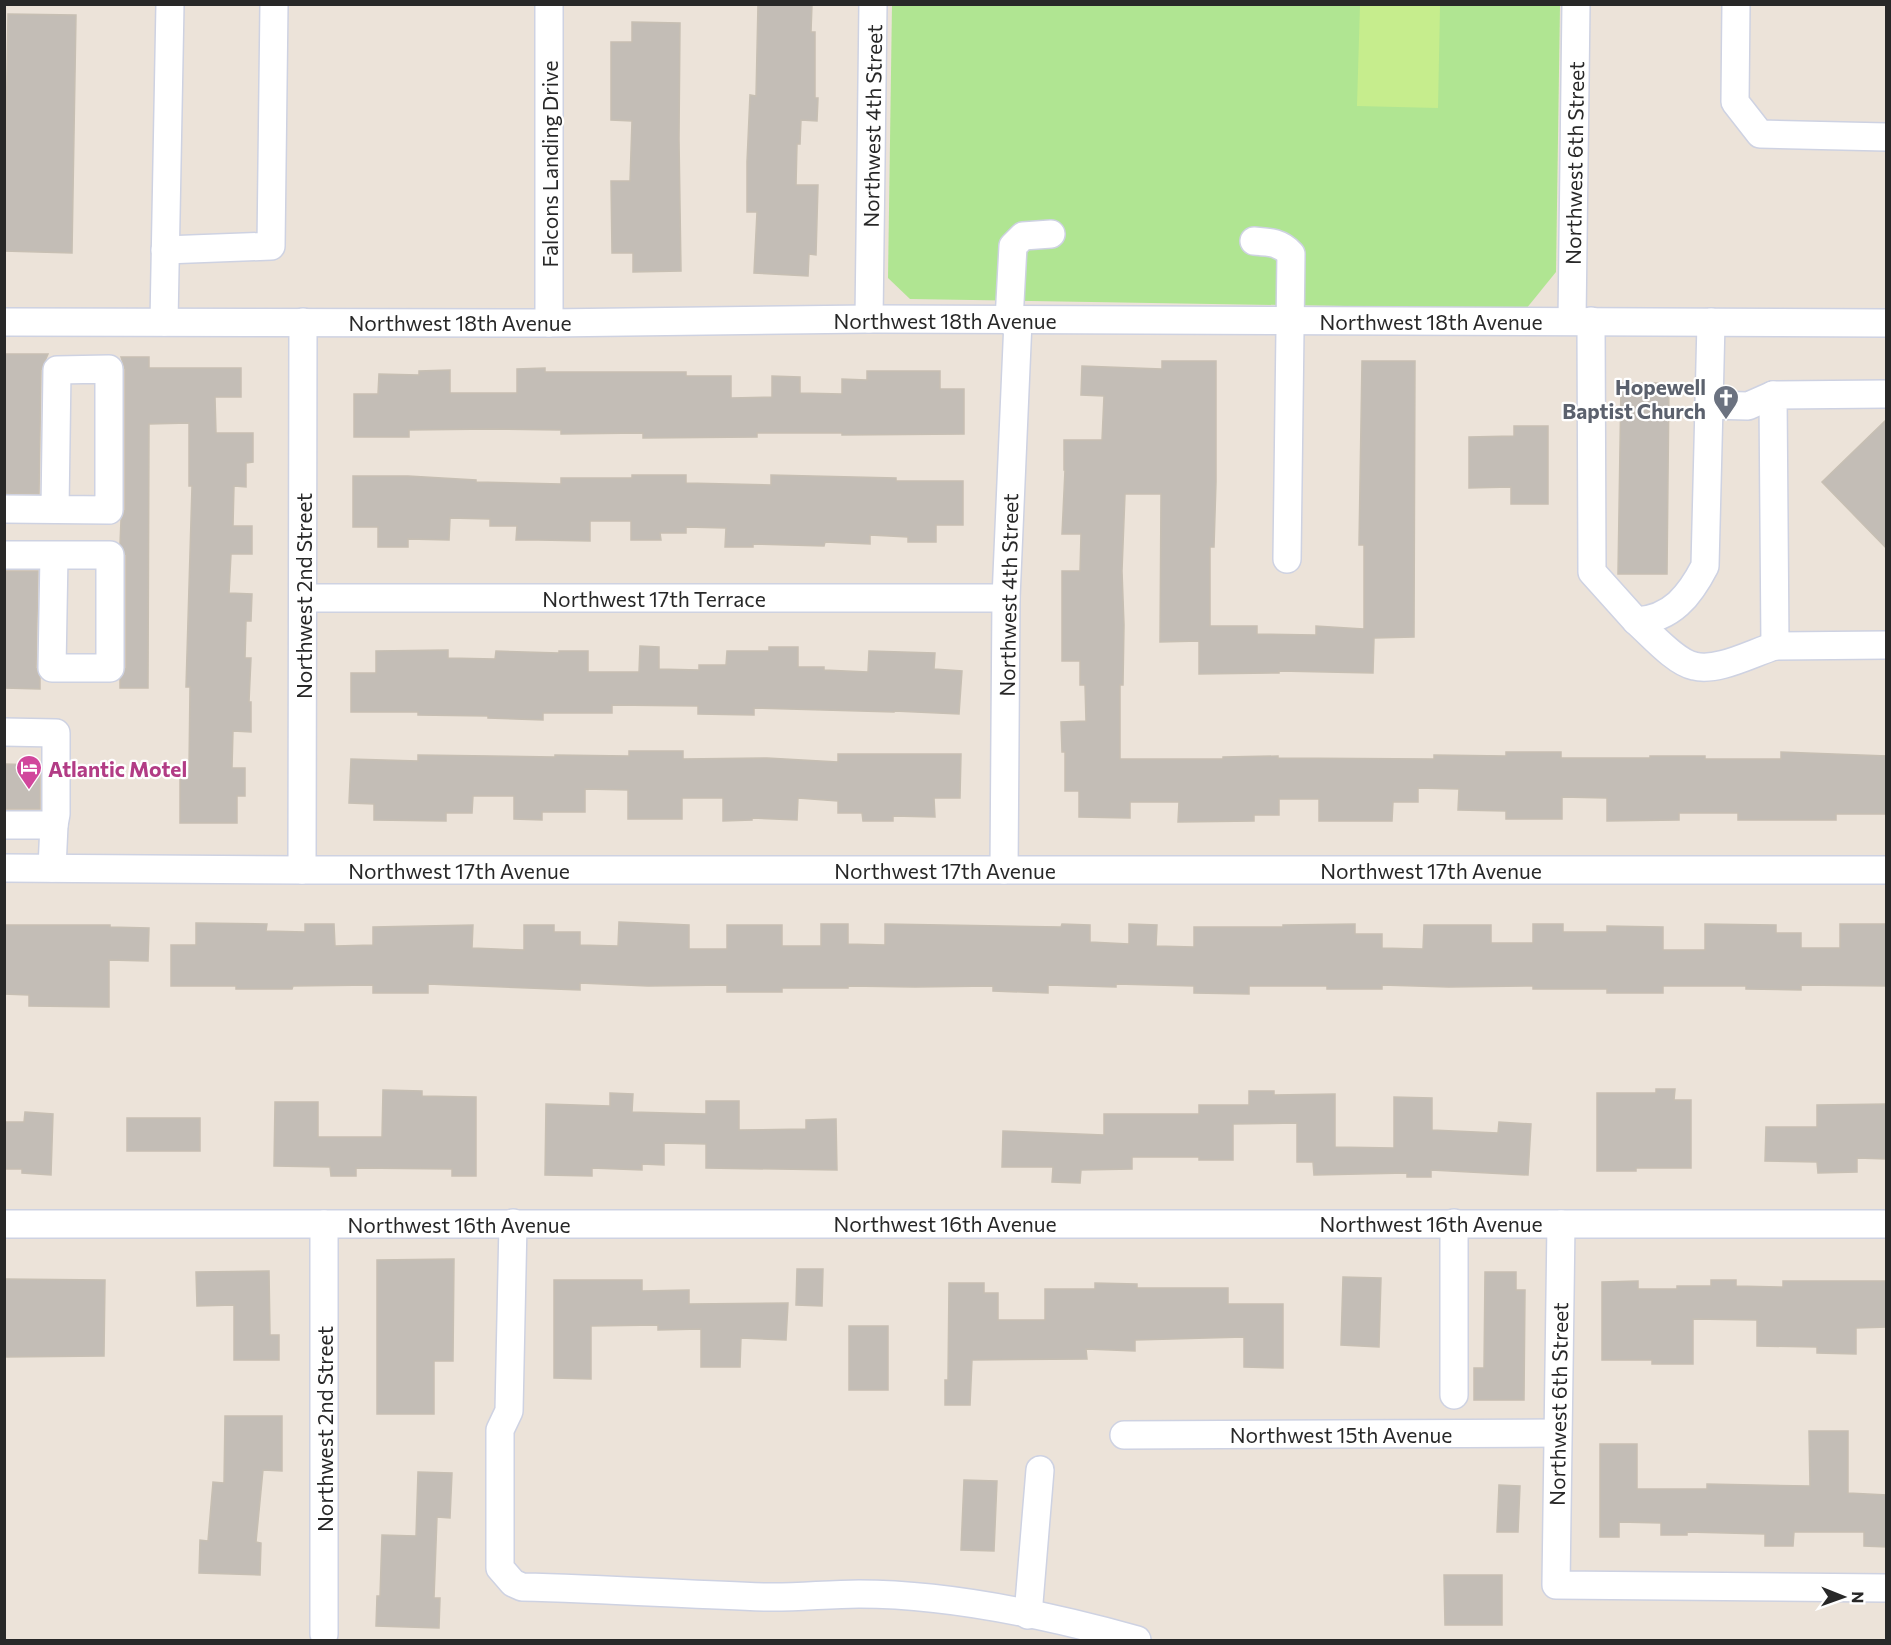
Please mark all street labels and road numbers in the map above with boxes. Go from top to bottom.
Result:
street label: Northwest 4th Street [858,24,886,228]
street label: Falcons Landing Drive [537,60,562,268]
street label: Northwest 6th Street [1560,61,1588,265]
street label: Northwest 18th Avenue [833,308,1057,333]
street label: Northwest 18th Avenue [1319,309,1543,334]
street label: Northwest 18th Avenue [348,310,572,335]
street label: Northwest 2nd Street [291,493,316,699]
street label: Northwest 4th Street [994,493,1022,697]
street label: Northwest 17th Terrace [542,586,766,611]
street label: Northwest 17th Avenue [348,858,570,883]
street label: Northwest 17th Avenue [834,858,1056,883]
street label: Northwest 17th Avenue [1320,858,1542,883]
street label: Northwest 16th Avenue [833,1211,1057,1236]
street label: Northwest 16th Avenue [1319,1211,1543,1236]
street label: Northwest 16th Avenue [347,1212,571,1237]
street label: Northwest 6th Street [1544,1302,1572,1506]
street label: Northwest 2nd Street [312,1326,337,1532]
street label: Northwest 15th Avenue [1230,1422,1452,1447]

